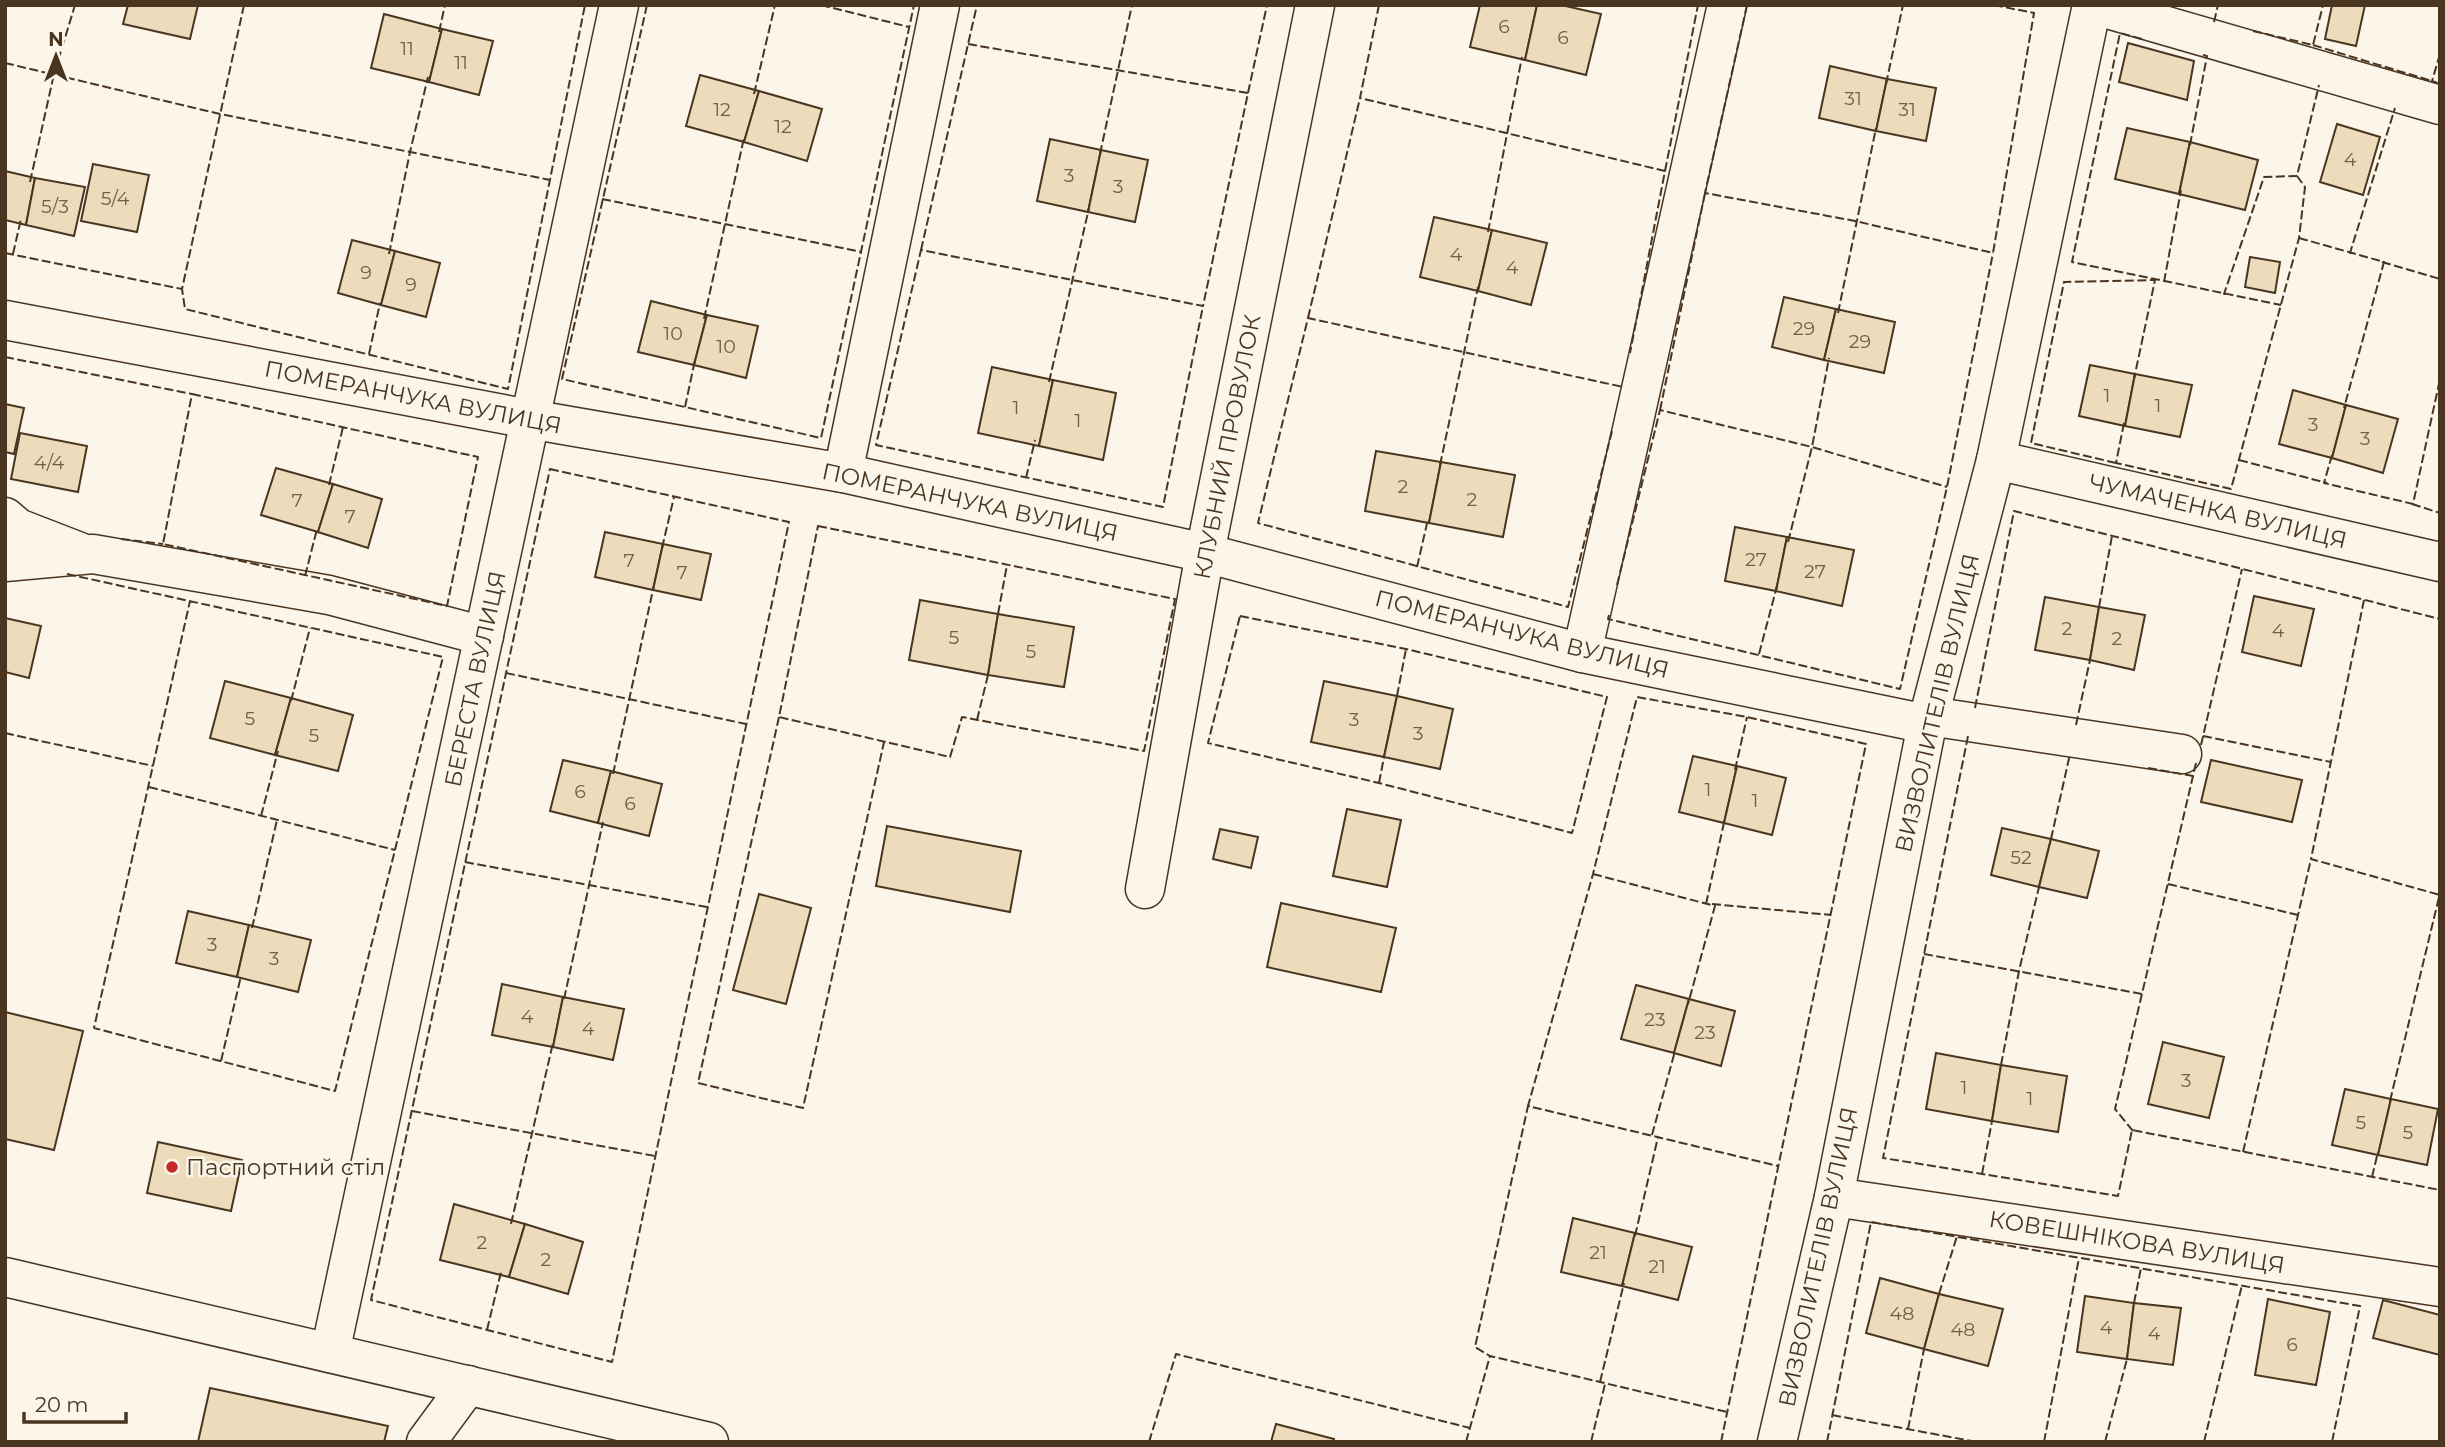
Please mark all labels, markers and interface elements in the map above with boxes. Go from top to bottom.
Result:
house number: 6 [1498,15,1510,38]
north arrow [21,21,91,91]
house number: 6 [1557,26,1569,49]
text: N [48,28,64,51]
house number: 11 [400,37,414,60]
house number: 11 [454,51,468,74]
house number: 31 [1844,87,1862,110]
house number: 12 [713,98,731,121]
house number: 31 [1898,98,1916,121]
house number: 12 [774,115,792,138]
house number: 4 [2344,148,2357,171]
house number: 3 [1064,164,1074,187]
house number: 3 [1113,175,1123,198]
house number: 5/4 [101,187,130,210]
house number: 5/3 [41,195,69,218]
house number: 4 [1450,243,1463,266]
house number: 4 [1506,256,1519,279]
house number: 9 [360,261,372,284]
house number: 9 [405,273,417,296]
street label: КЛУБНИЙ ПРОВУЛОК [1188,312,1266,582]
house number: 29 [1793,317,1815,340]
house number: 10 [663,322,683,345]
house number: 29 [1849,330,1871,353]
house number: 10 [716,335,736,358]
street label: ПОМЕРАНЧУКА ВУЛИЦЯ [262,354,564,440]
house number: 1 [2104,384,2110,407]
house number: 1 [2155,394,2161,417]
house number: 1 [1013,396,1019,419]
house number: 1 [1075,409,1081,432]
house number: 3 [2308,413,2318,436]
house number: 3 [2360,427,2370,450]
house number: 4/4 [34,451,65,474]
street label: ПОМЕРАНЧУКА ВУЛИЦЯ [819,457,1121,547]
street label: ЧУМАЧЕНКА ВУЛИЦЯ [2086,468,2350,554]
house number: 2 [1398,475,1409,498]
house number: 2 [1467,488,1478,511]
house number: 7 [291,489,303,512]
house number: 7 [344,505,356,528]
house number: 27 [1745,548,1767,571]
house number: 7 [623,549,635,572]
street label: ВИЗВОЛИТЕЛІВ ВУЛИЦЯ [1889,551,1985,855]
house number: 27 [1804,560,1826,583]
house number: 7 [676,561,688,584]
street label: БЕРЕСТА ВУЛИЦЯ [438,568,512,790]
street label: ПОМЕРАНЧУКА ВУЛИЦЯ [1372,584,1672,684]
house number: 2 [2062,617,2073,640]
house number: 4 [2272,619,2285,642]
house number: 5 [949,626,960,649]
house number: 2 [2112,627,2123,650]
house number: 5 [1026,640,1037,663]
house number: 5 [245,707,256,730]
house number: 3 [1349,708,1359,731]
house number: 3 [1413,722,1423,745]
house number: 5 [309,724,320,747]
house number: 1 [1705,778,1711,801]
house number: 6 [574,780,586,803]
house number: 1 [1752,789,1758,812]
house number: 6 [624,792,636,815]
house number: 52 [2010,846,2032,869]
house number: 3 [207,933,217,956]
house number: 3 [269,947,279,970]
house number: 4 [521,1005,534,1028]
house number: 23 [1644,1008,1666,1031]
house number: 4 [582,1017,595,1040]
house number: 23 [1694,1021,1716,1044]
house number: 3 [2181,1069,2191,1092]
house number: 1 [1961,1076,1967,1099]
house number: 1 [2027,1087,2033,1110]
street label: ВИЗВОЛИТЕЛІВ ВУЛИЦЯ [1773,1104,1863,1410]
house number: 5 [2356,1111,2367,1134]
house number: 5 [2403,1121,2414,1144]
place label: Паспортний стіл [186,1153,385,1181]
marker: Паспортний стіл [164,1159,180,1175]
street label: КОВЕШНІКОВА ВУЛИЦЯ [1987,1205,2287,1279]
house number: 2 [477,1231,488,1254]
house number: 21 [1589,1241,1607,1264]
house number: 2 [541,1248,552,1271]
house number: 21 [1648,1255,1666,1278]
house number: 48 [1890,1302,1914,1325]
house number: 4 [2100,1316,2113,1339]
house number: 48 [1951,1318,1975,1341]
house number: 4 [2148,1322,2161,1345]
house number: 6 [2286,1333,2298,1356]
scale bar [24,1380,126,1424]
text: 20 m [35,1392,89,1417]

